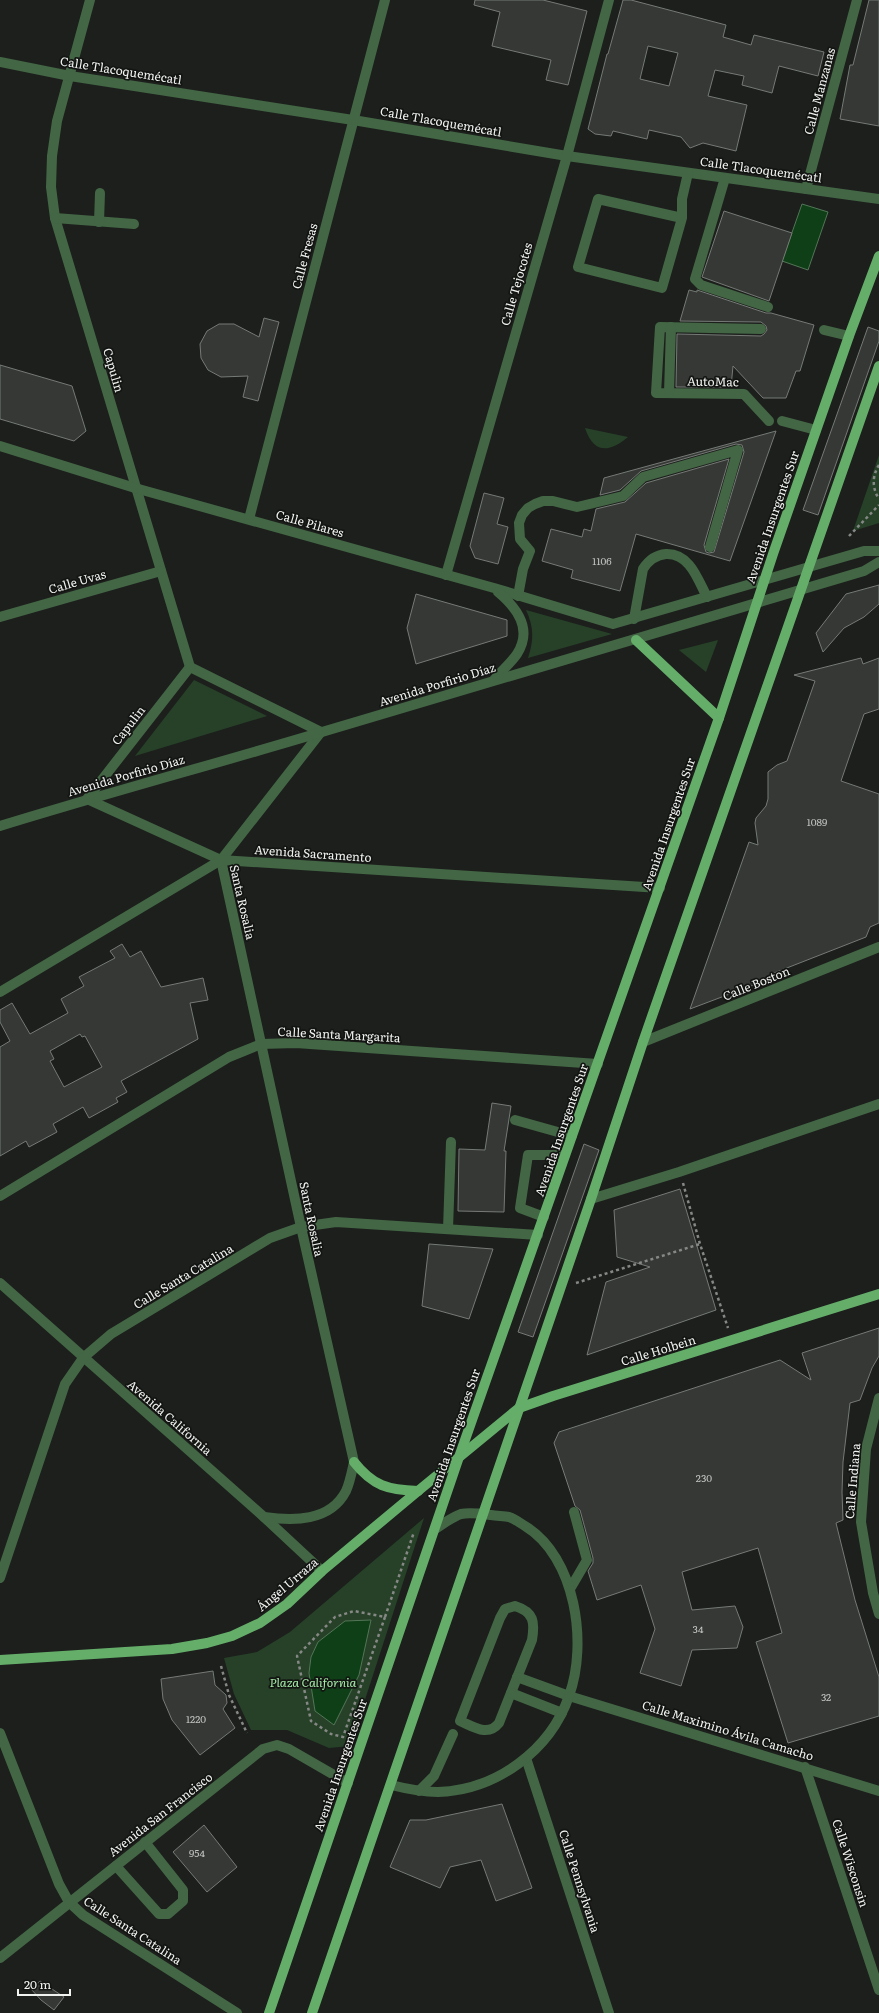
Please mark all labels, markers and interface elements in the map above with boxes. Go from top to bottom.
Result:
street label: Calle Manzanas [799,45,839,136]
street label: Calle Tlacoquemécatl [59,51,183,89]
street label: Calle Tlacoquemécatl [379,101,503,141]
street label: Calle Tlacoquemécatl [699,152,823,186]
street label: Calle Fresas [287,221,322,291]
street label: Calle Tejocotes [496,240,537,327]
street label: Capulin [99,346,129,394]
street label: AutoMac [687,372,739,390]
street label: Avenida Insurgentes Sur [741,448,803,586]
street label: Calle Pilares [274,505,347,541]
house number: 1106 [592,553,612,568]
street label: Calle Uvas [46,564,108,598]
street label: Avenida Porfirio Díaz [377,658,498,710]
street label: Capulin [107,701,149,748]
street label: Avenida Porfirio Díaz [65,750,187,800]
street label: Avenida Insurgentes Sur [637,755,699,893]
house number: 1089 [807,814,827,829]
street label: Avenida Sacramento [254,840,372,866]
street label: Santa Rosalia [226,863,260,942]
street label: Calle Boston [720,961,792,1005]
street label: Calle Santa Margarita [277,1022,401,1046]
street label: Avenida Insurgentes Sur [530,1061,592,1199]
street label: Santa Rosalia [295,1180,329,1259]
street label: Calle Santa Catalina [130,1239,237,1313]
street label: Calle Holbein [618,1330,698,1370]
street label: Avenida Insurgentes Sur [422,1366,484,1504]
street label: Avenida California [124,1375,217,1459]
street label: Calle Indiana [840,1442,864,1520]
house number: 230 [696,1470,712,1485]
street label: Ángel Urraza [252,1553,322,1615]
house number: 34 [693,1621,704,1636]
park label: Plaza California [270,1673,357,1691]
house number: 32 [821,1689,831,1704]
street label: Calle Maximino Ávila Camacho [640,1695,816,1765]
street label: Avenida Insurgentes Sur [309,1696,371,1834]
house number: 1220 [186,1711,206,1726]
street label: Avenida San Francisco [104,1768,216,1860]
street label: Calle Wisconsin [828,1817,874,1909]
street label: Calle Pennsylvania [555,1827,605,1935]
house number: 954 [189,1845,205,1860]
street label: Calle Santa Catalina [80,1891,186,1969]
scale bar [18,1971,70,1997]
text: 20 m [24,1975,51,1993]

